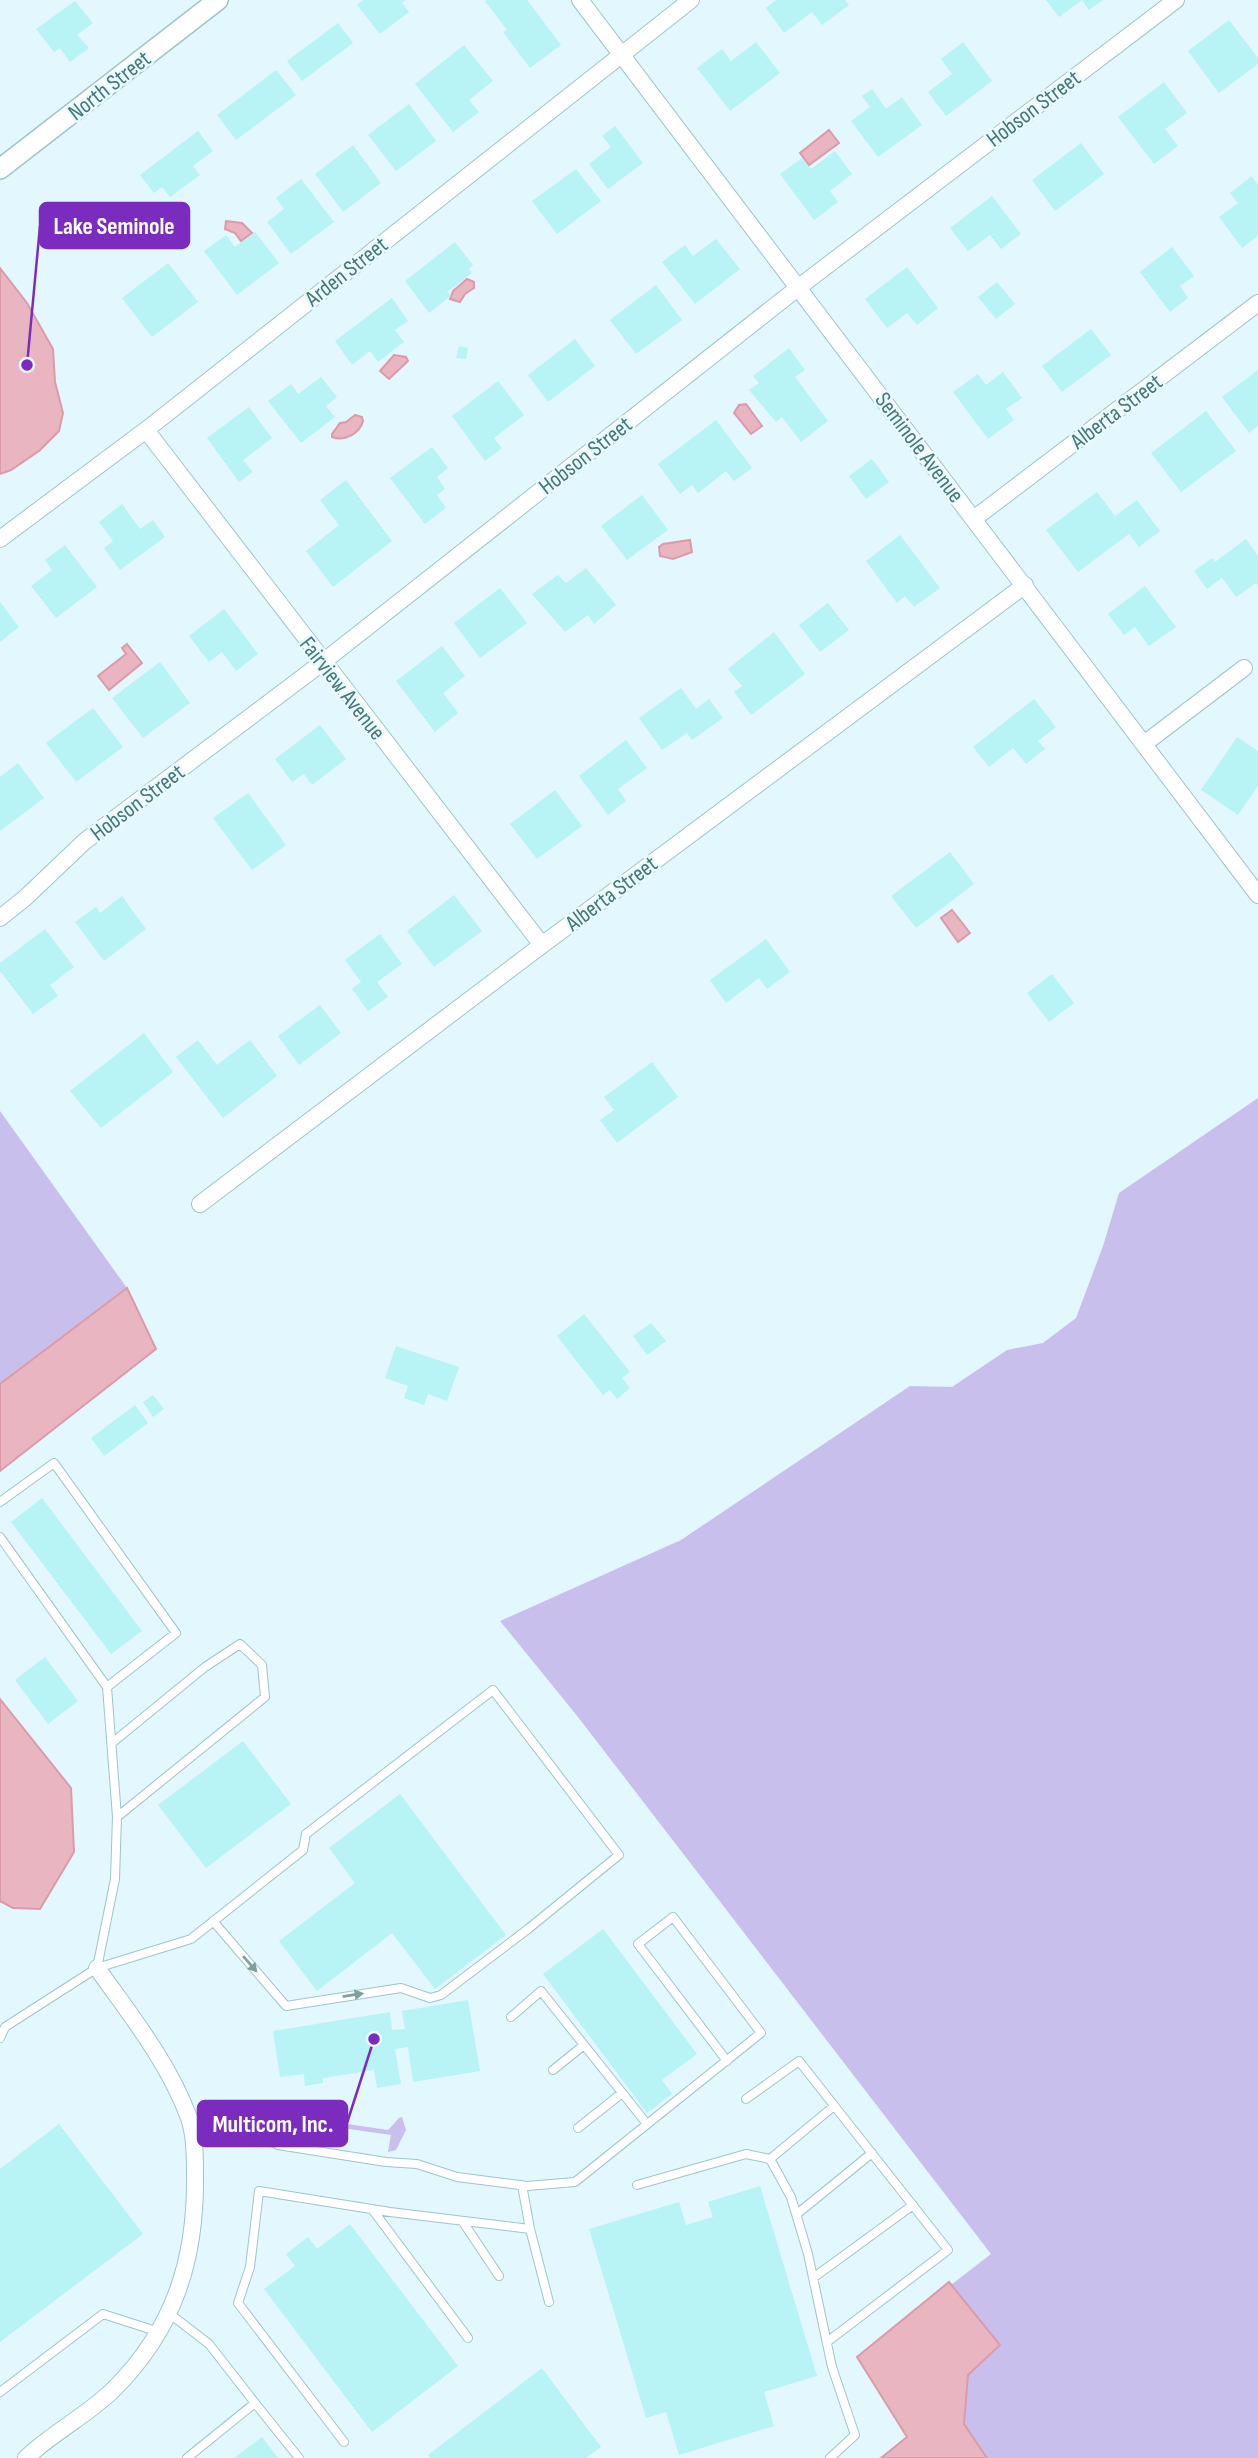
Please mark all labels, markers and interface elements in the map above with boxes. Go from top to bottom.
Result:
street label: North Street [63,45,157,127]
street label: Hobson Street [981,64,1086,153]
callout: Lake Seminole [40,203,189,248]
text: Lake Seminole [53,212,175,241]
street label: Arden Street [299,231,394,313]
street label: Alberta Street [1064,368,1168,456]
street label: Seminole Avenue [869,387,970,508]
street label: Hobson Street [533,411,638,501]
street label: Fairview Avenue [293,631,391,746]
street label: Hobson Street [85,758,190,847]
street label: Alberta Street [559,850,663,938]
one-way arrow [242,1955,257,1972]
one-way arrow [342,1989,364,2000]
callout: Multicom, Inc. [198,2101,347,2146]
text: Multicom, Inc. [212,2110,334,2139]

